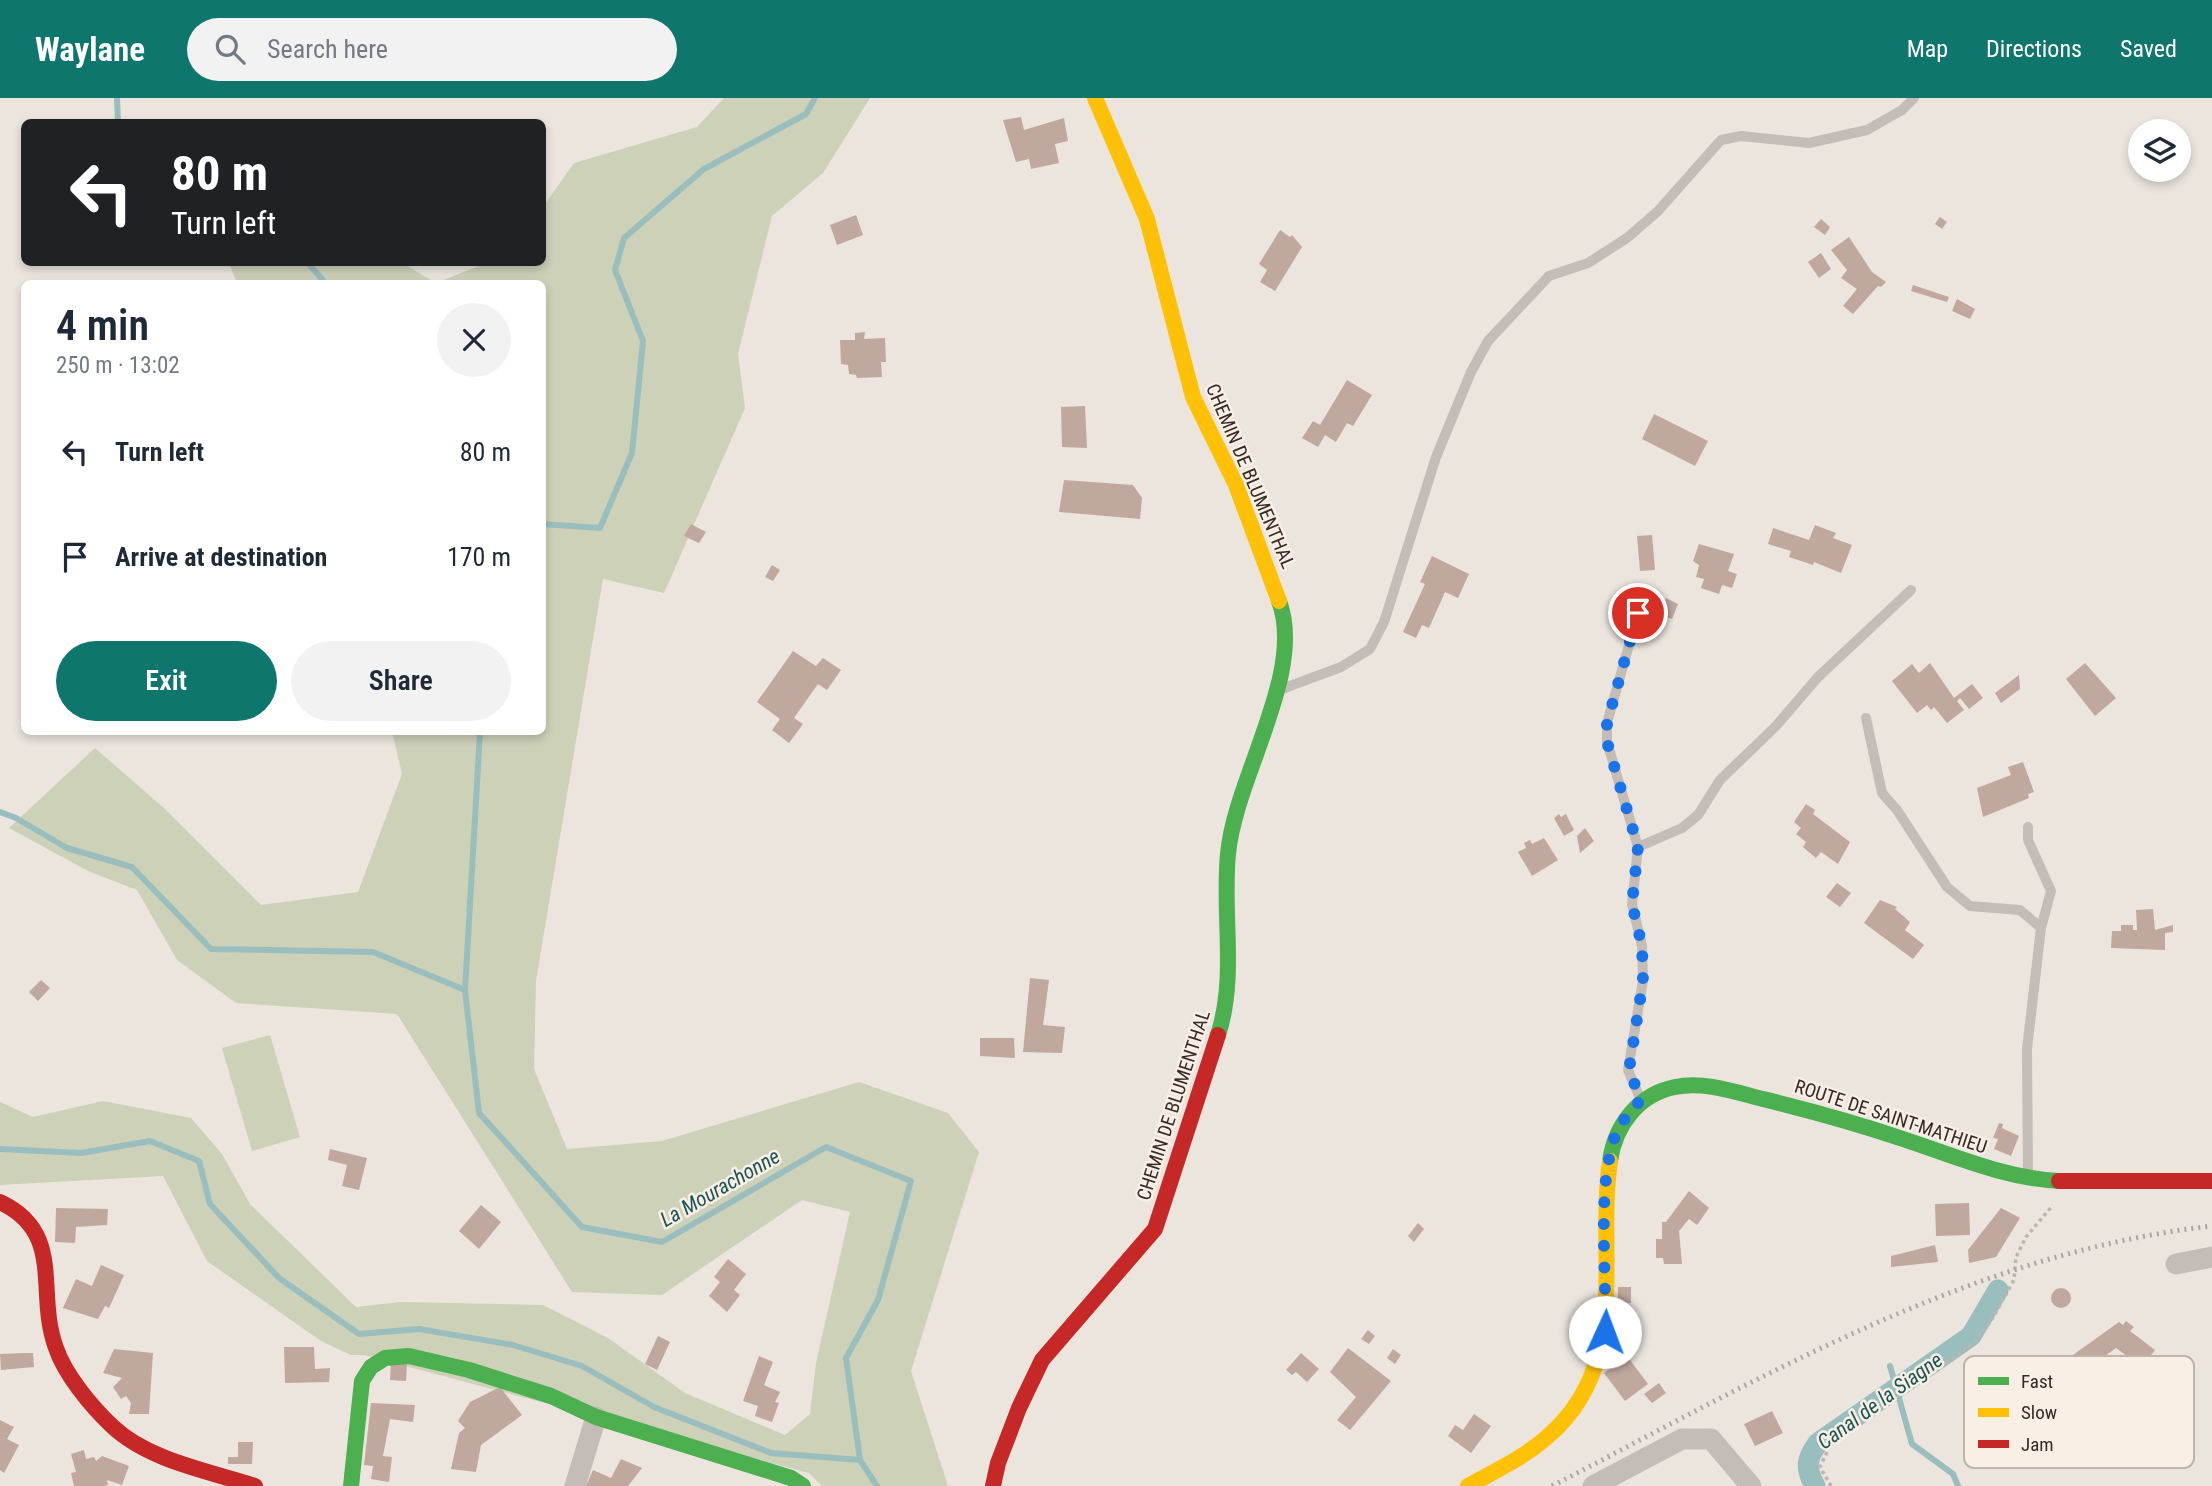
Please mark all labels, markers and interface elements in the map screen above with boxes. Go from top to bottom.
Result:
search box [187,18,677,81]
text: Waylane [35,30,145,69]
icon: search [211,30,249,68]
text: Search here [267,34,388,64]
text: Map [1907,35,1948,63]
text: Directions [1986,35,2082,63]
text: Saved [2120,35,2177,63]
map controls [2128,119,2191,182]
button: layers [2128,119,2191,182]
text: 80 m [171,145,268,202]
icon: left [56,147,147,238]
text: Turn left [171,204,276,242]
text: 4 min [56,301,149,350]
button: close [437,303,511,377]
text: 250 m · 13:02 [56,352,180,379]
street label: CHEMIN DE BLUMENTHAL [1201,380,1300,572]
icon: left [56,433,94,471]
text: Turn left [115,437,204,467]
text: 80 m [460,437,511,467]
icon: arrive [56,538,94,576]
text: Arrive at destination [115,542,327,572]
text: 170 m [447,542,511,572]
pin [1608,583,1668,643]
icon: arrive [1619,594,1657,632]
button: Exit [56,641,277,721]
button: Share [291,641,511,721]
street label: CHEMIN DE BLUMENTHAL [1132,1007,1215,1203]
street label: ROUTE DE SAINT-MATHIEU [1792,1075,1990,1158]
water label: La Mourachonne [656,1144,784,1232]
position arrow [1568,1295,1642,1369]
water label: Canal de la Siagne [1813,1348,1947,1454]
legend [1964,1356,2194,1468]
text: Fast [2021,1370,2053,1393]
text: Slow [2021,1401,2057,1424]
text: Jam [2021,1433,2054,1456]

